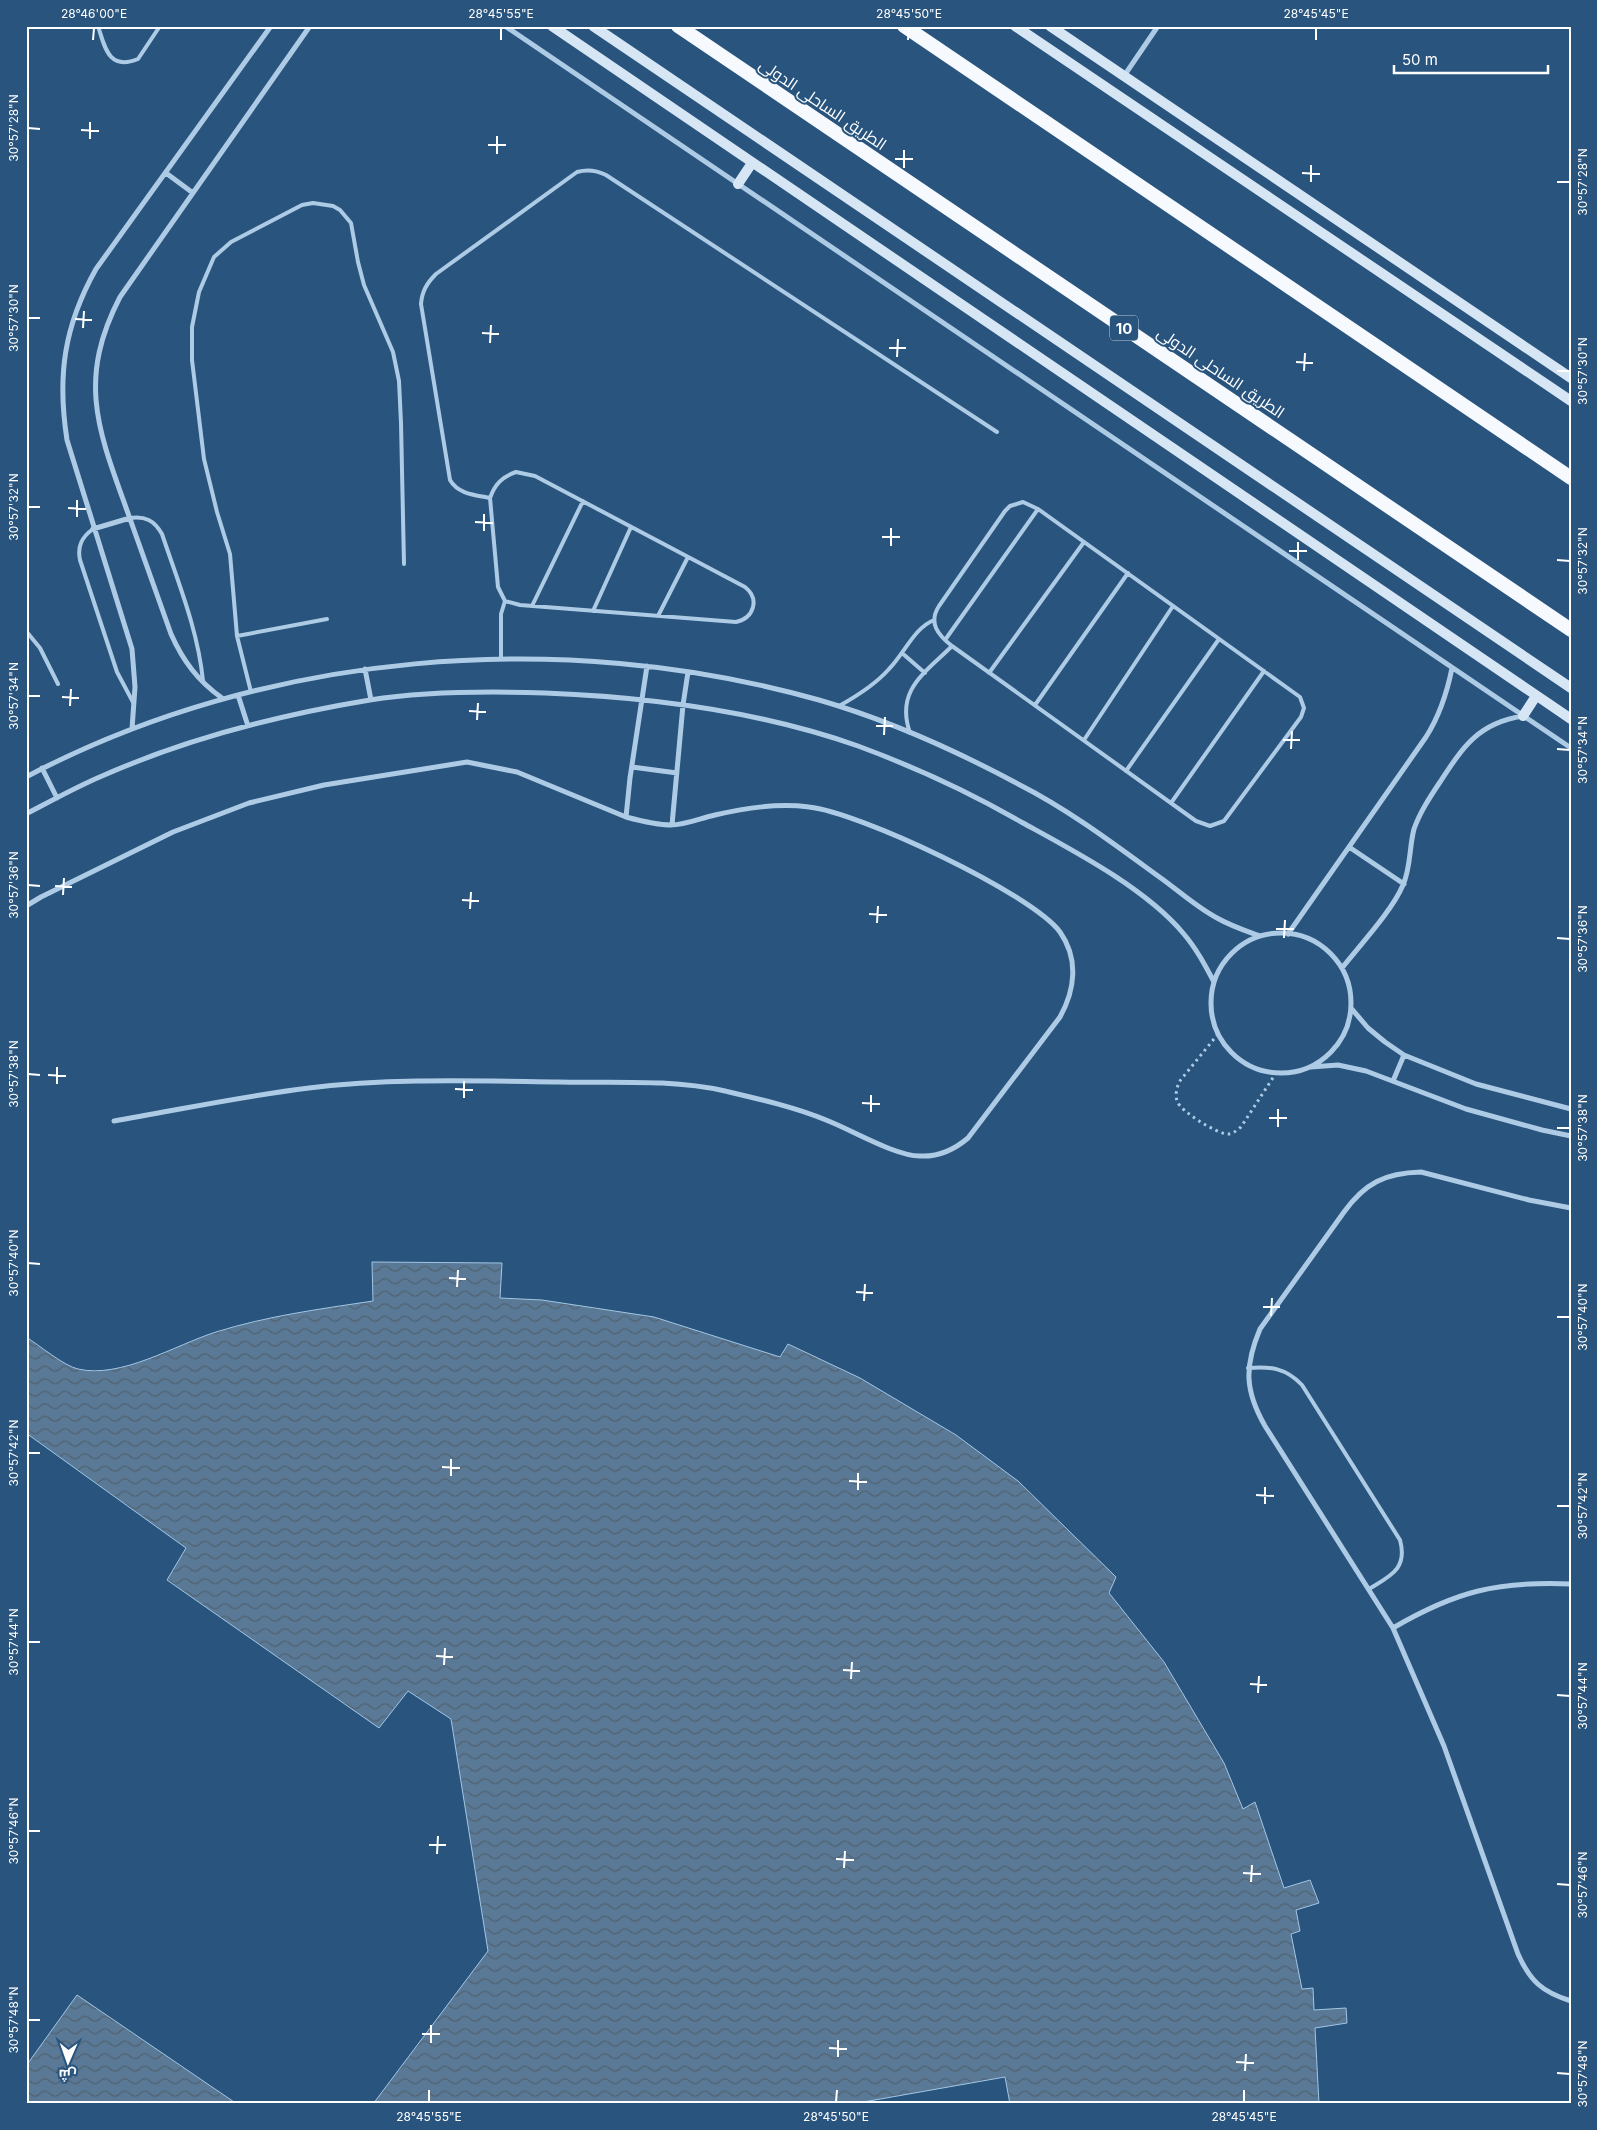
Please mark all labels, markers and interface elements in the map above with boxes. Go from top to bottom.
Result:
text: 28°46'00"E [61,6,127,21]
text: 28°45'55"E [468,6,534,21]
text: 28°45'50"E [876,6,942,21]
text: 28°45'45"E [1283,6,1349,21]
scale bar [1394,42,1548,74]
text: 50 m [1402,50,1438,69]
street label: الطريق الساحلى الدولى [755,54,891,155]
text: 30°57'28"N [6,94,21,162]
text: 30°57'28"N [1575,148,1590,216]
text: 30°57'30"N [6,284,21,352]
road number: 10 [1110,316,1138,340]
street label: الطريق الساحلى الدولى [1153,322,1289,423]
text: 30°57'30"N [1575,337,1590,405]
text: 30°57'32"N [6,473,21,541]
text: 30°57'32"N [1575,527,1590,595]
text: 30°57'34"N [6,662,21,730]
text: 30°57'34"N [1575,716,1590,784]
text: 30°57'36"N [6,851,21,919]
text: 30°57'36"N [1575,905,1590,973]
text: 30°57'38"N [6,1040,21,1108]
text: 30°57'38"N [1575,1094,1590,1162]
text: 30°57'40"N [6,1229,21,1297]
text: 30°57'40"N [1575,1283,1590,1351]
text: 30°57'42"N [6,1419,21,1487]
text: 30°57'42"N [1575,1472,1590,1540]
text: 30°57'44"N [6,1608,21,1676]
text: 30°57'44"N [1575,1662,1590,1730]
text: 30°57'46"N [6,1797,21,1865]
text: 30°57'46"N [1575,1851,1590,1919]
text: 30°57'48"N [6,1986,21,2054]
north arrow [42,2038,92,2088]
text: 30°57'48"N [1575,2040,1590,2108]
text: ش [58,2066,77,2084]
text: 28°45'55"E [396,2109,462,2124]
text: 28°45'50"E [803,2109,869,2124]
text: 28°45'45"E [1211,2109,1277,2124]

